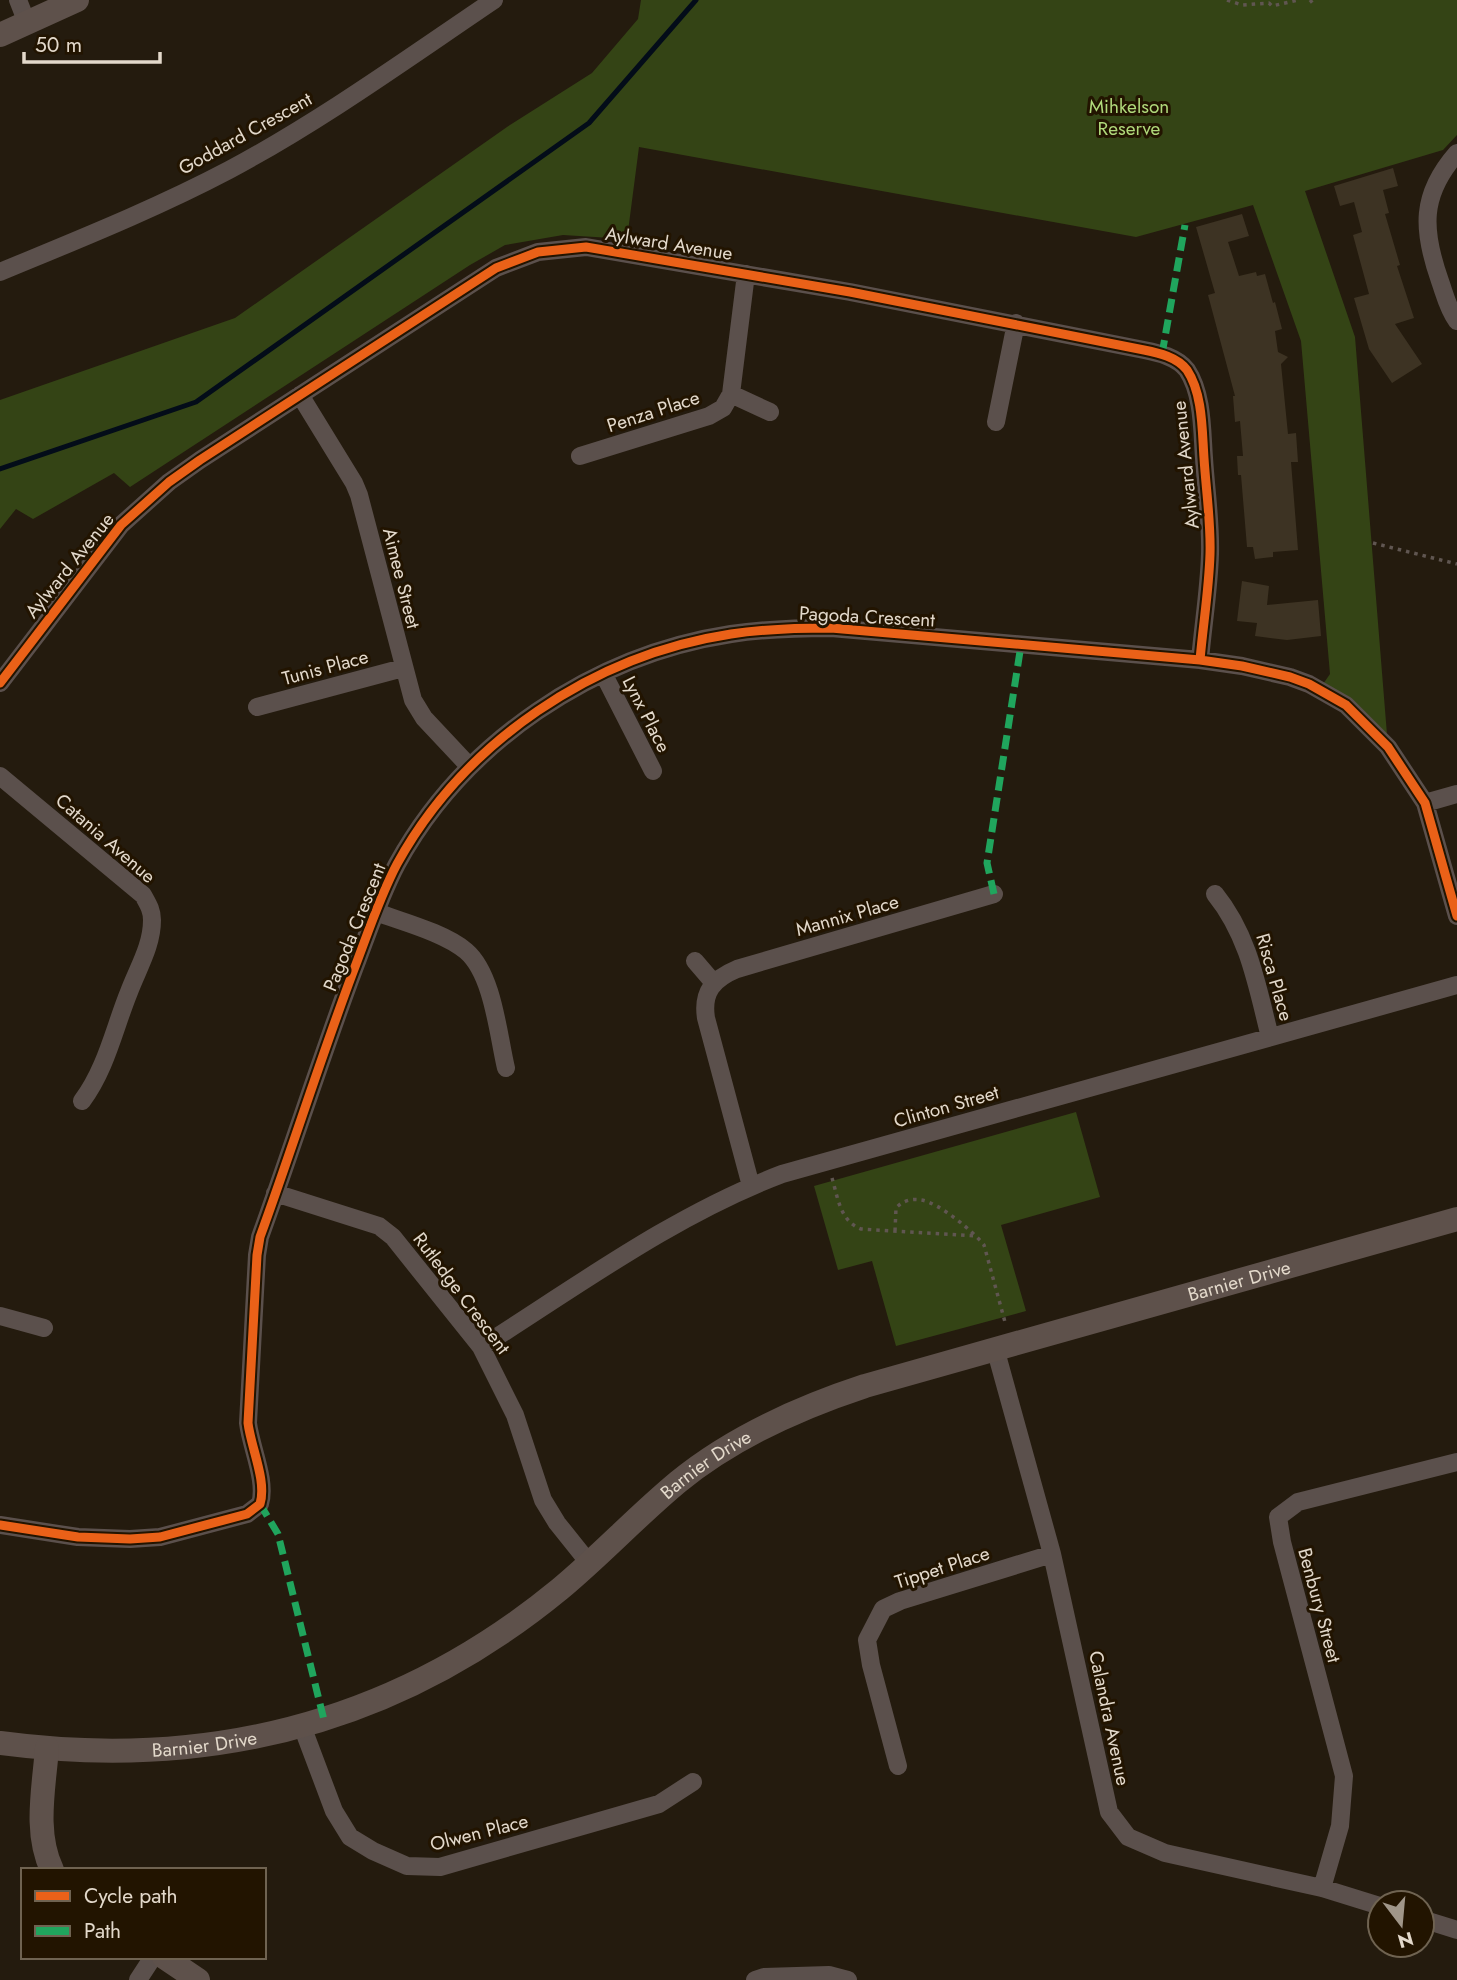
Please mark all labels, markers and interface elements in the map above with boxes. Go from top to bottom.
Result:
scale bar [24,21,161,65]
text: 50 m [35,30,82,60]
street label: Goddard Crescent [174,85,317,181]
park label: Mihkelson Reserve [1089,93,1169,142]
street label: Aylward Avenue [603,220,735,267]
street label: Penza Place [603,384,703,439]
street label: Aylward Avenue [1165,399,1206,530]
street label: Aylward Avenue [18,507,120,624]
street label: Aimee Street [376,525,427,632]
street label: Pagoda Crescent [798,599,936,634]
street label: Tunis Place [279,643,371,692]
street label: Lynx Place [616,671,677,757]
street label: Catania Avenue [50,787,162,890]
street label: Pagoda Crescent [316,859,393,995]
street label: Mannix Place [793,888,902,943]
street label: Risca Place [1249,930,1300,1024]
street label: Clinton Street [890,1078,1002,1134]
street label: Rutledge Crescent [407,1227,517,1360]
street label: Barnier Drive [1185,1254,1294,1308]
street label: Barnier Drive [654,1423,756,1505]
street label: Tippet Place [891,1539,993,1596]
street label: Benbury Street [1291,1545,1348,1666]
street label: Calandra Avenue [1082,1648,1137,1788]
street label: Barnier Drive [151,1724,259,1764]
street label: Olwen Place [427,1807,531,1858]
legend [21,1868,266,1959]
text: Cycle path [84,1881,177,1911]
north arrow [1366,1889,1436,1959]
text: Path [84,1916,121,1946]
text: N [1395,1925,1417,1955]

